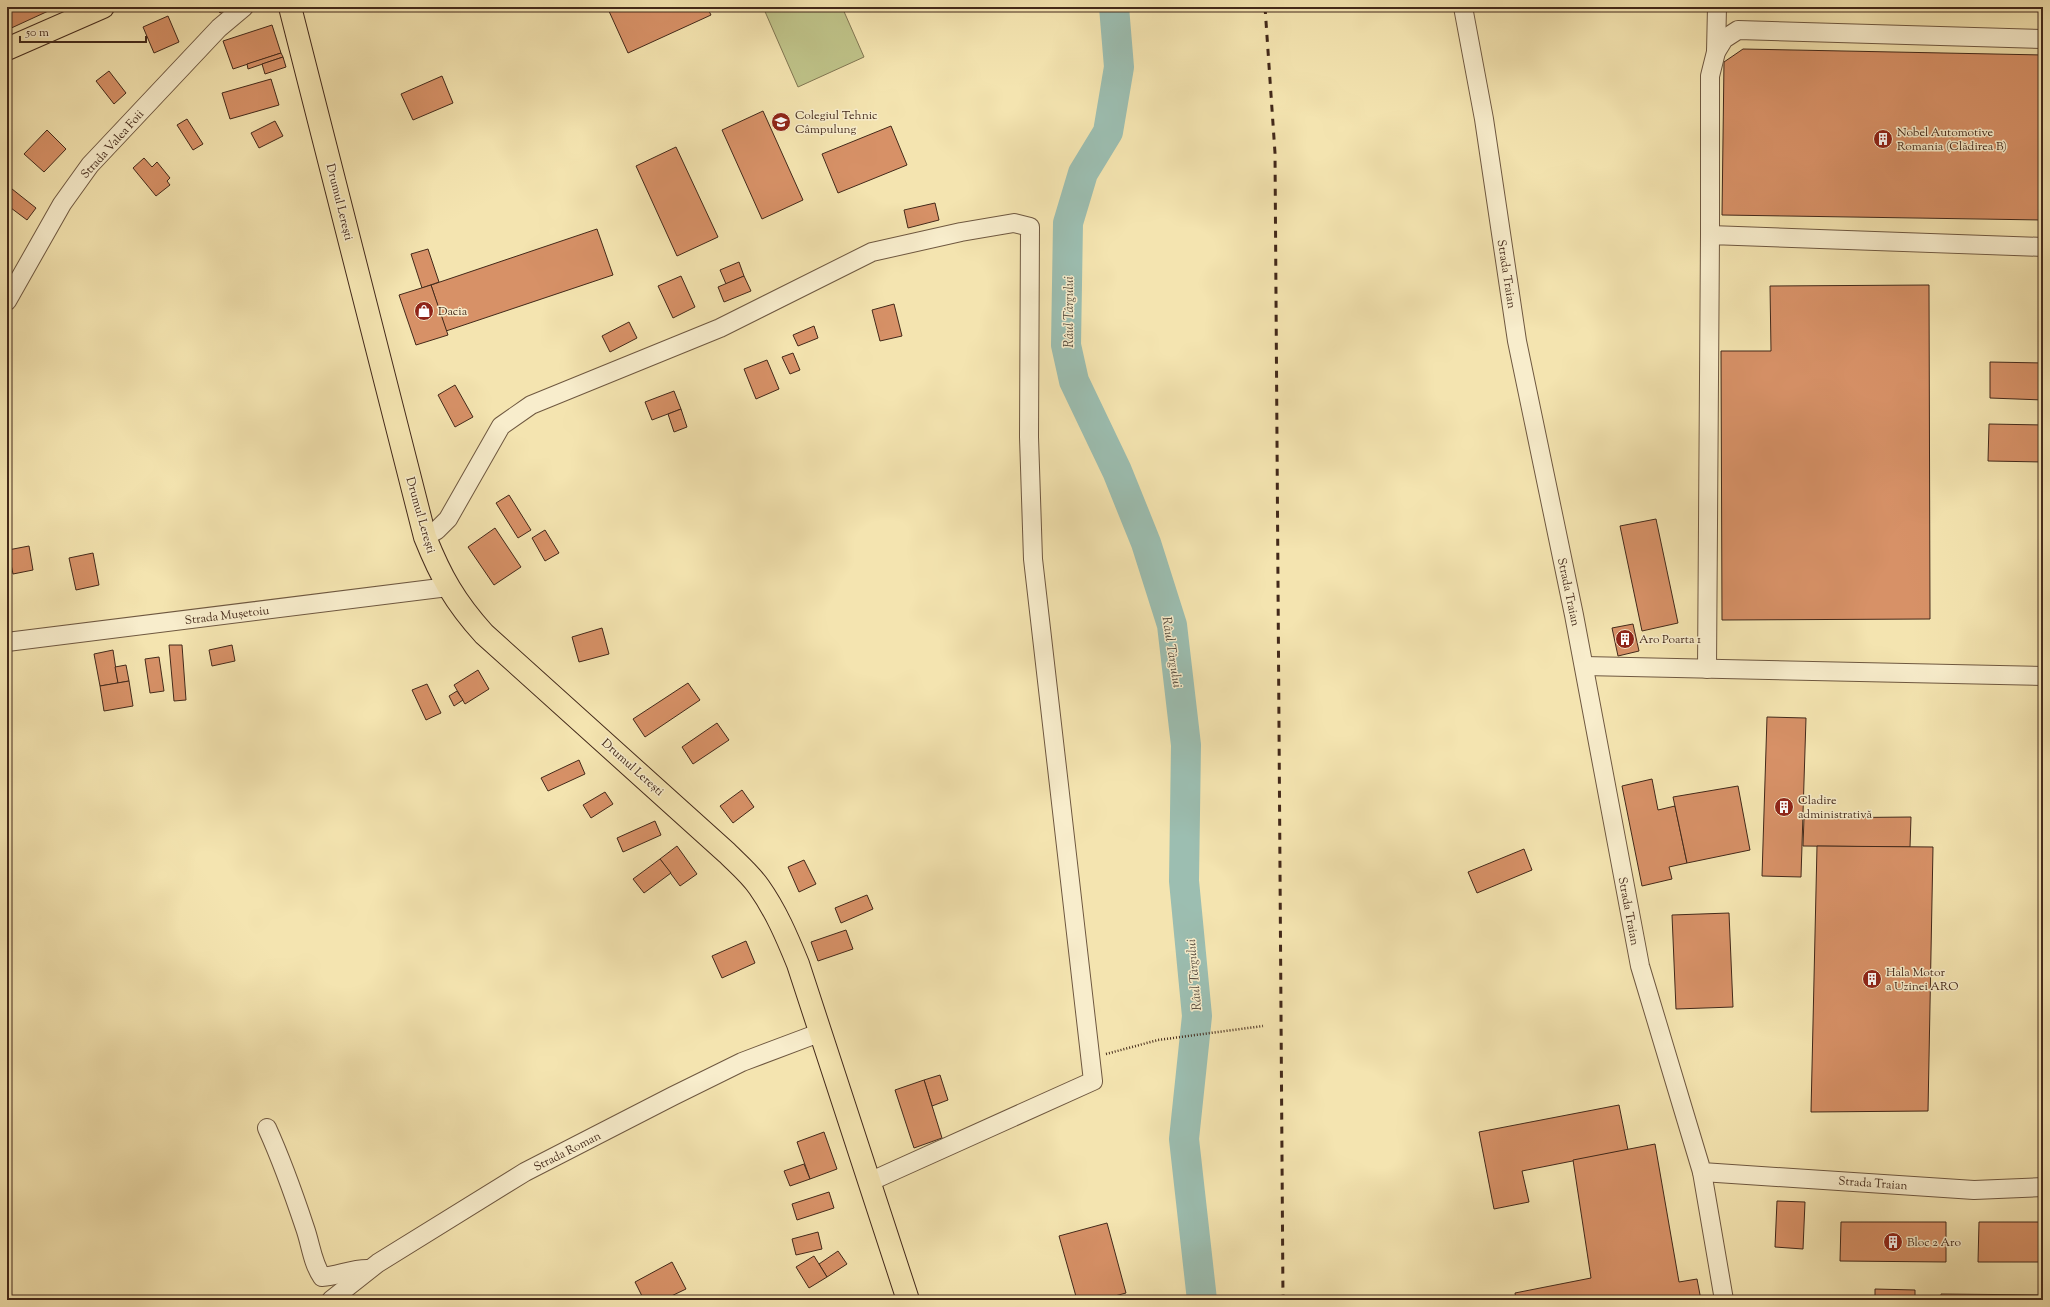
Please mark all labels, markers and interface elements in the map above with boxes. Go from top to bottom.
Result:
scale bar [20,18,146,44]
text: 50 m [25,24,49,42]
street label: Strada Valea Foii [77,106,149,183]
place label: Colegiul Tehnic Câmpulung [795,107,878,139]
school or university icon: Colegiul Tehnic Câmpulung [770,111,792,133]
place label: Nobel Automotive Romania (Clădirea B) [1897,124,2007,156]
building icon: Nobel Automotive Romania (Clădirea B) [1872,128,1894,150]
street label: Drumul Lerești [321,162,357,243]
street label: Strada Traian [1492,238,1520,310]
water label: Râul Târgului [1061,276,1079,348]
shop icon: Dacia [413,300,435,322]
place label: Dacia [438,303,468,321]
street label: Drumul Lerești [401,475,440,556]
street label: Strada Traian [1552,556,1584,628]
street label: Strada Mușetoiu [184,602,270,630]
water label: Râul Târgului [1157,615,1186,689]
building icon: Aro Poarta 1 [1614,628,1636,650]
place label: Aro Poarta 1 [1639,631,1701,649]
street label: Drumul Lerești [597,735,668,801]
place label: Cladire administrativă [1798,792,1872,824]
building icon: Cladire administrativă [1773,796,1795,818]
street label: Strada Traian [1613,875,1643,947]
water label: Râul Târgului [1183,938,1207,1011]
place label: Hala Motor a Uzinei ARO [1886,964,1959,996]
building icon: Hala Motor a Uzinei ARO [1861,968,1883,990]
street label: Strada Roman [531,1127,604,1177]
street label: Strada Traian [1838,1173,1908,1195]
building icon: Bloc 2 Aro [1882,1231,1904,1253]
place label: Bloc 2 Aro [1907,1234,1961,1252]

